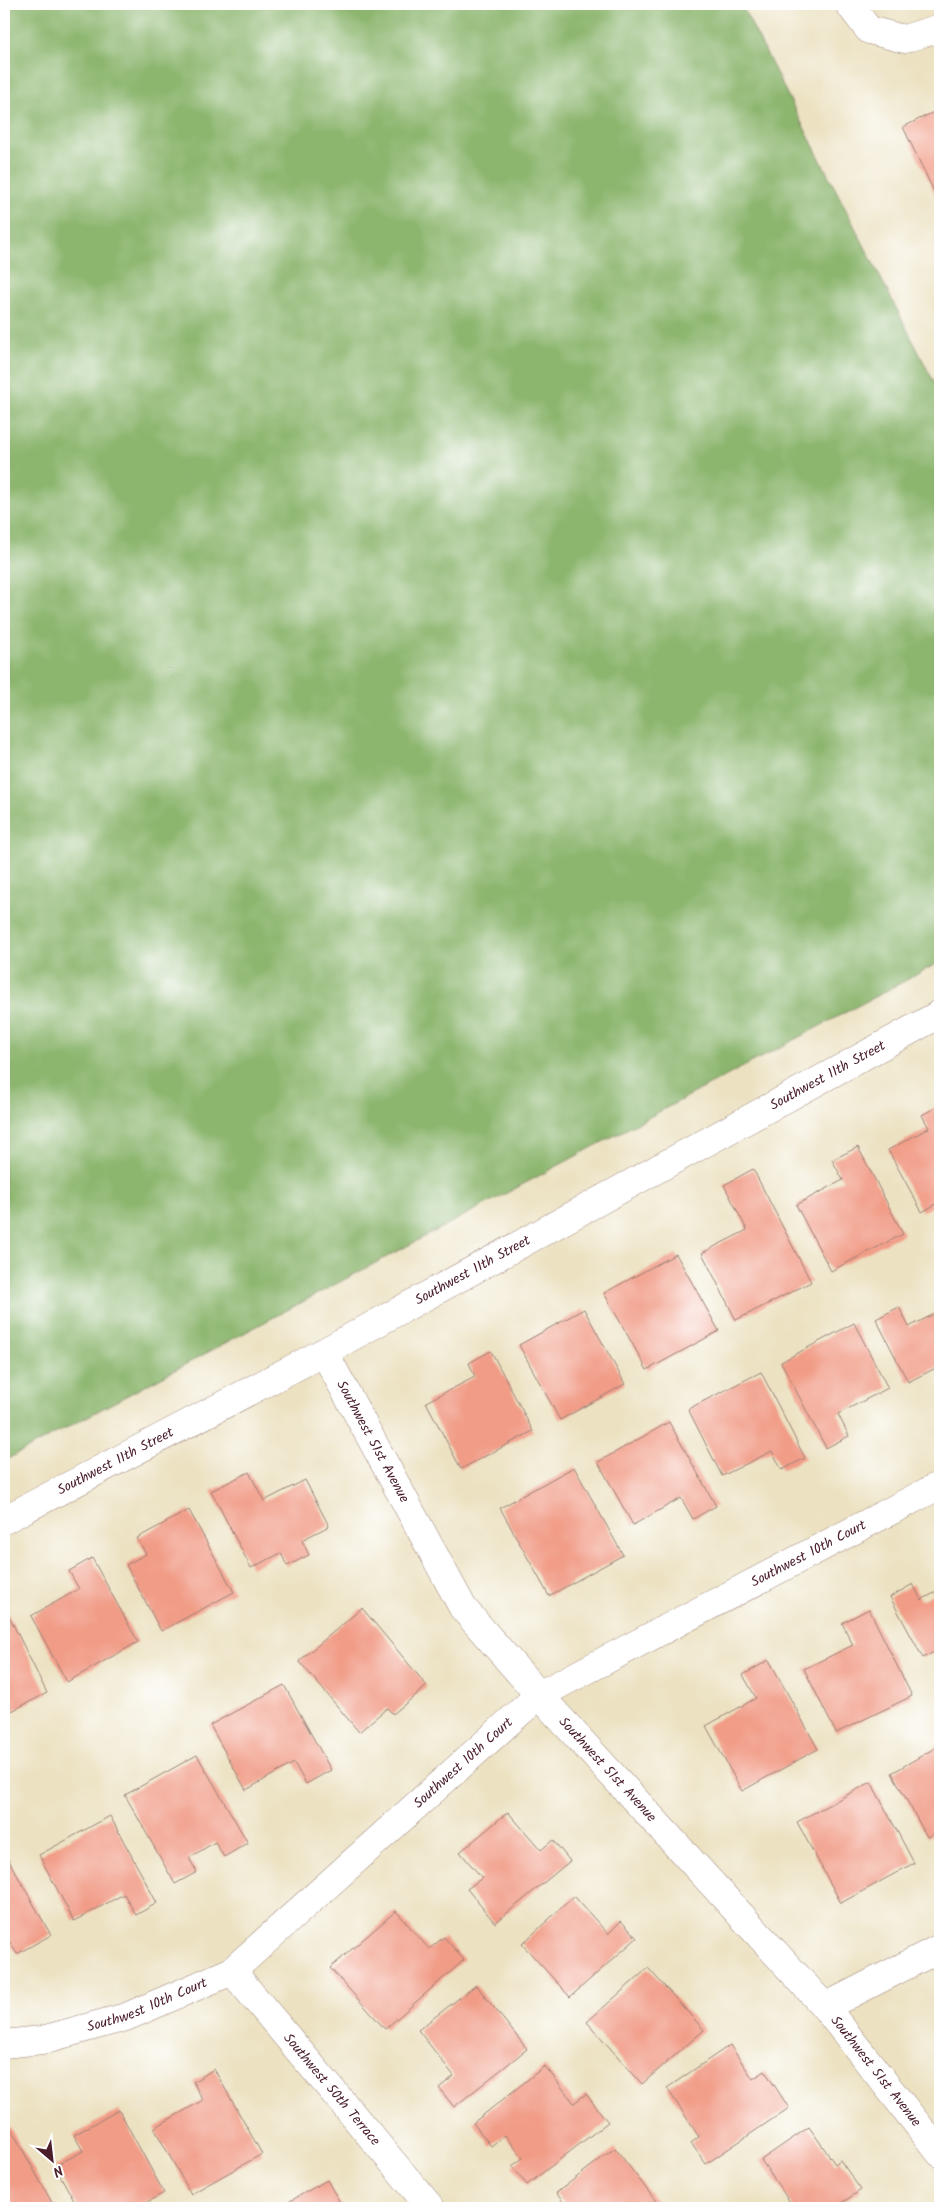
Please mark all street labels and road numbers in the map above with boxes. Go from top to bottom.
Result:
street label: Southwest 11th Street [766,1035,890,1116]
street label: Southwest 11th Street [411,1229,535,1311]
street label: Southwest 51st Avenue [330,1376,415,1507]
street label: Southwest 11th Street [53,1421,178,1501]
street label: Southwest 10th Court [747,1514,871,1593]
street label: Southwest 10th Court [409,1712,519,1814]
street label: Southwest 51st Avenue [553,1712,662,1828]
street label: Southwest 10th Court [84,1972,211,2038]
street label: Southwest 51st Avenue [825,2011,927,2132]
street label: Southwest 50th Terrace [278,2028,386,2151]

